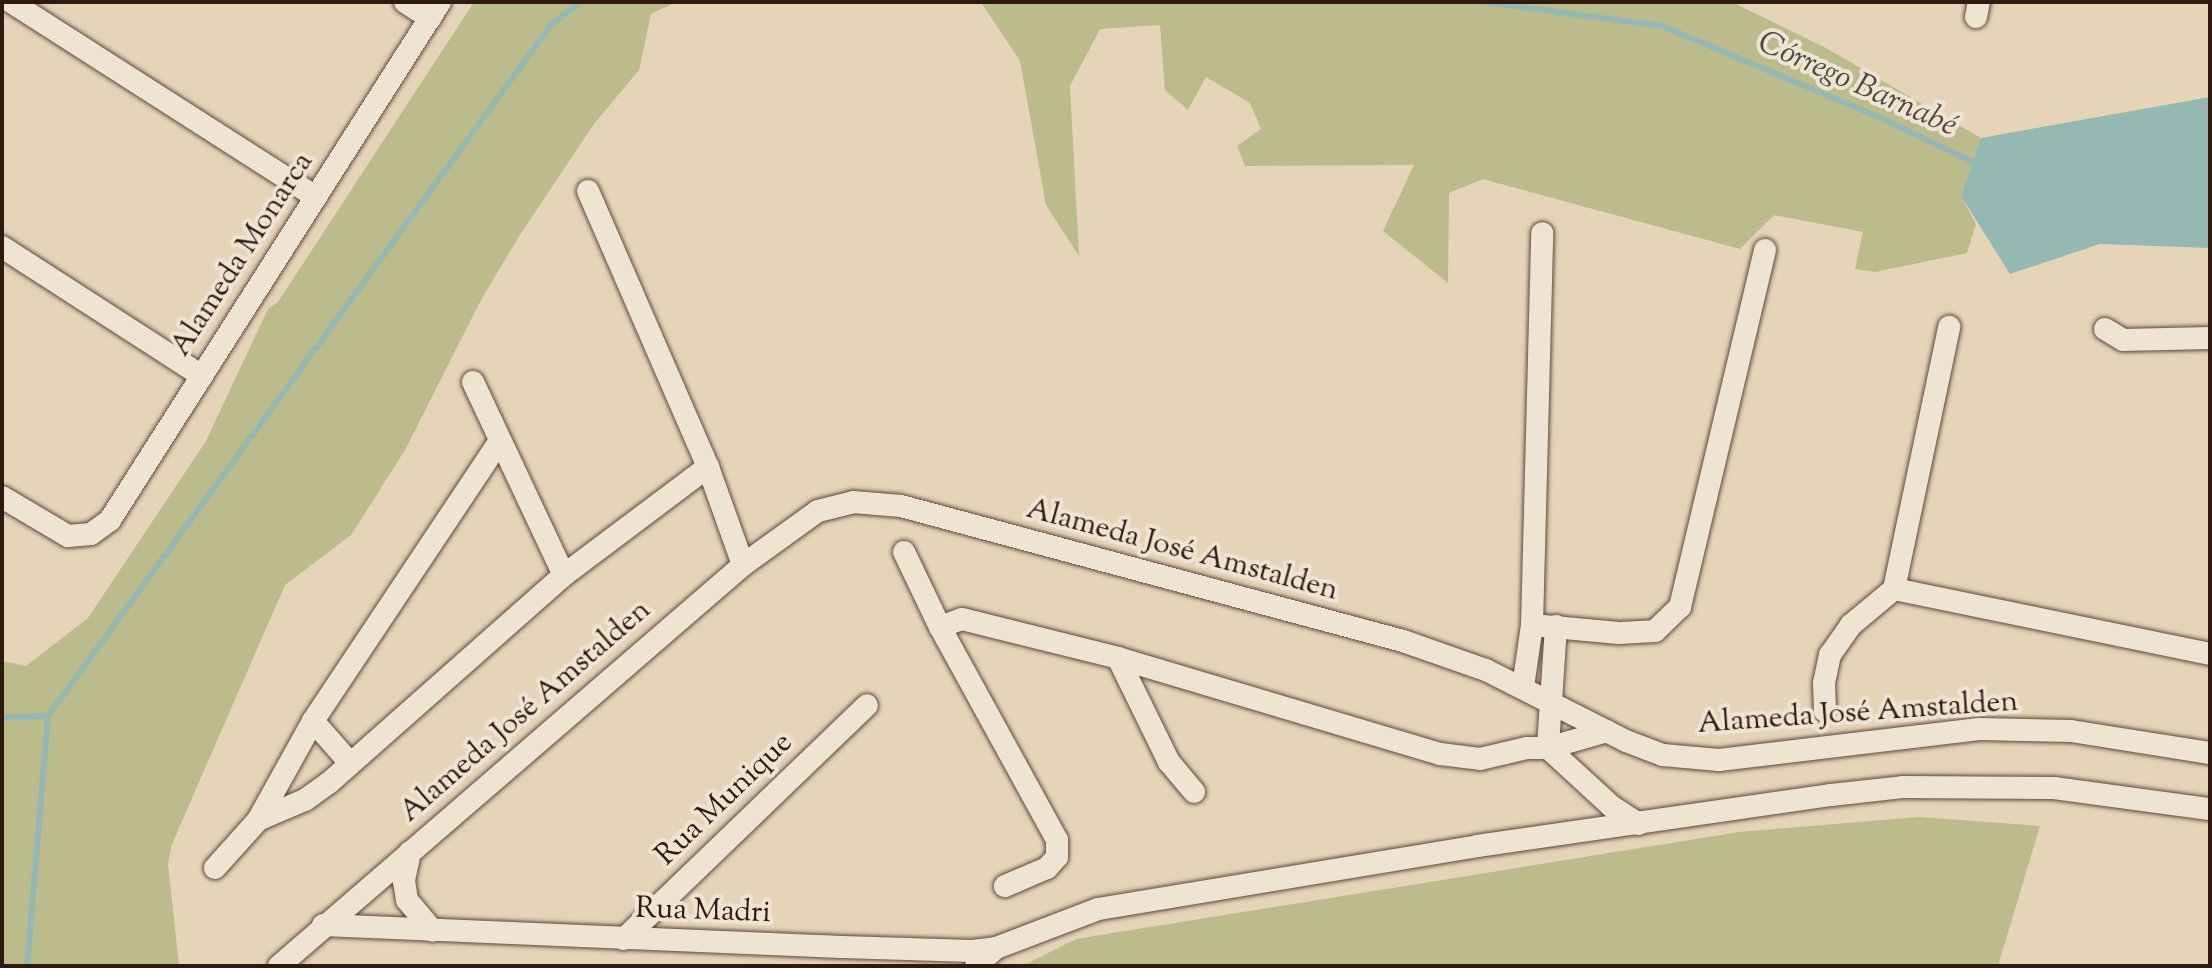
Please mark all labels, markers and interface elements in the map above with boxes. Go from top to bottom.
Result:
water label: Córrego Barnabé [1751,24,1963,146]
street label: Alameda Monarca [164,146,322,364]
street label: Alameda José Amstalden [1022,492,1342,610]
street label: Alameda José Amstalden [393,593,659,831]
street label: Alameda José Amstalden [1697,685,2019,743]
street label: Rua Munique [649,726,801,874]
street label: Rua Madri [635,892,771,932]

